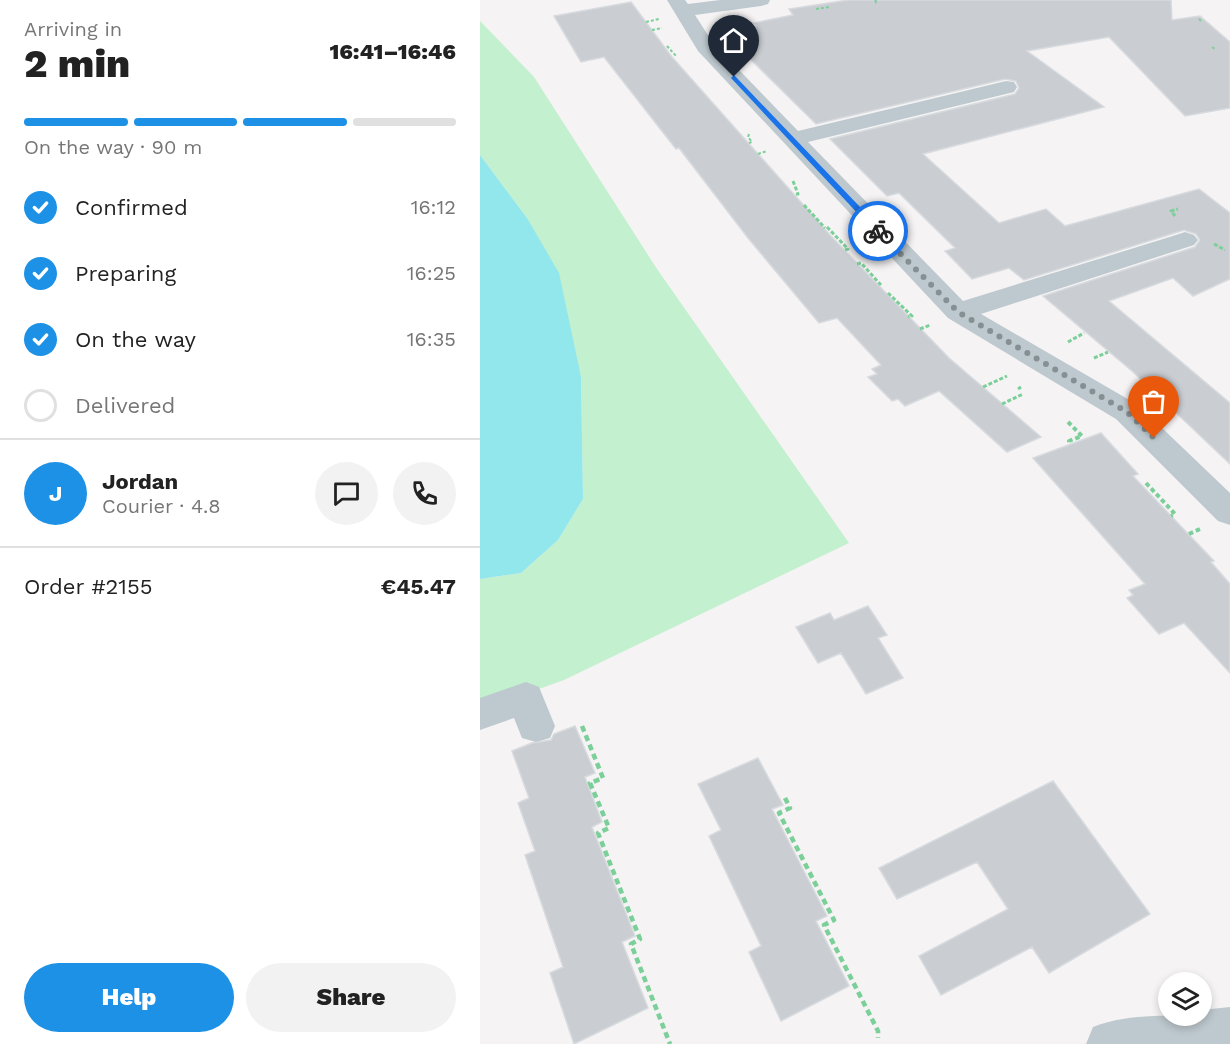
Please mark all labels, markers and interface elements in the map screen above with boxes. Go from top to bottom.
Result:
pin [708,15,759,77]
text: Arriving in [24,17,122,41]
icon: home [717,24,750,57]
text: 16:41–16:46 [329,39,456,64]
text: 2 min [24,41,130,86]
text: On the way · 90 m [24,135,202,159]
icon: check [24,191,57,224]
text: Confirmed [75,195,188,220]
text: 16:12 [411,195,456,219]
courier [848,201,908,261]
icon: bike [862,215,895,248]
icon: check [24,257,57,290]
text: Preparing [75,261,176,286]
text: 16:25 [407,261,456,285]
icon: check [24,323,57,356]
text: On the way [75,327,196,352]
text: 16:35 [407,327,456,351]
pin [1128,376,1179,438]
icon: bag [1137,385,1170,418]
text: Delivered [75,393,175,418]
button: chat [315,462,378,525]
button: phone [393,462,456,525]
text: Jordan [102,469,178,494]
text: J [49,481,62,506]
text: Courier · 4.8 [102,494,221,518]
text: Order #2155 [24,574,153,599]
text: €45.47 [381,574,456,599]
button: Help [24,963,234,1032]
button: Share [246,963,456,1032]
map controls [1158,972,1212,1026]
button: layers [1158,972,1212,1026]

